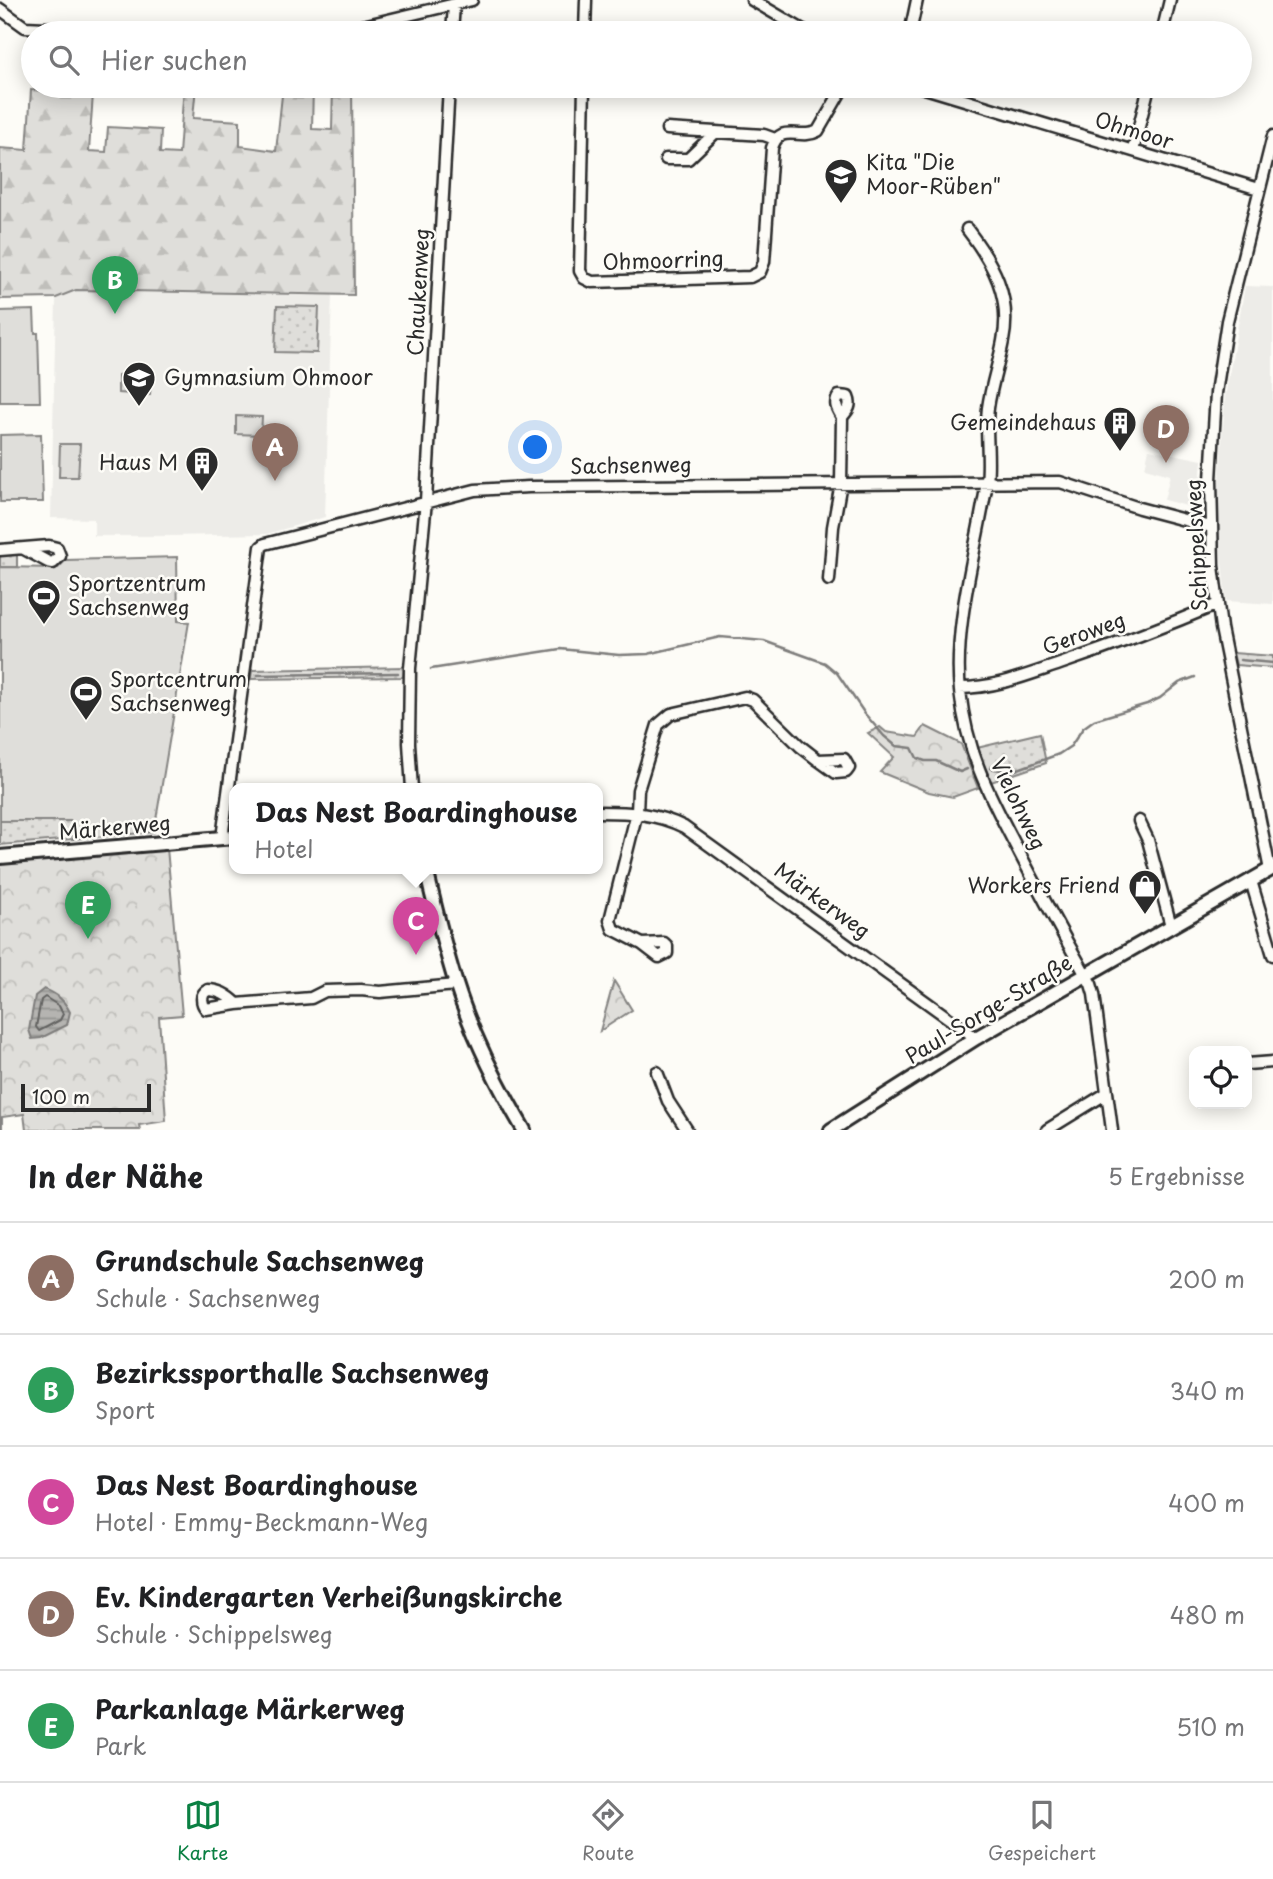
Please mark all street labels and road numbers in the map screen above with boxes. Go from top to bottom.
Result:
street label: Ohmoor [1091,102,1178,156]
street label: Chaukenweg [398,227,436,357]
street label: Ohmoorring [602,241,724,277]
street label: Sachsenweg [570,447,692,481]
street label: Schippelsweg [1176,478,1214,612]
street label: Geroweg [1037,602,1129,662]
street label: Vielohweg [984,751,1056,855]
street label: Märkerweg [57,805,172,847]
street label: Märkerweg [768,853,878,945]
street label: Paul-Sorge-Straße [898,946,1078,1071]

